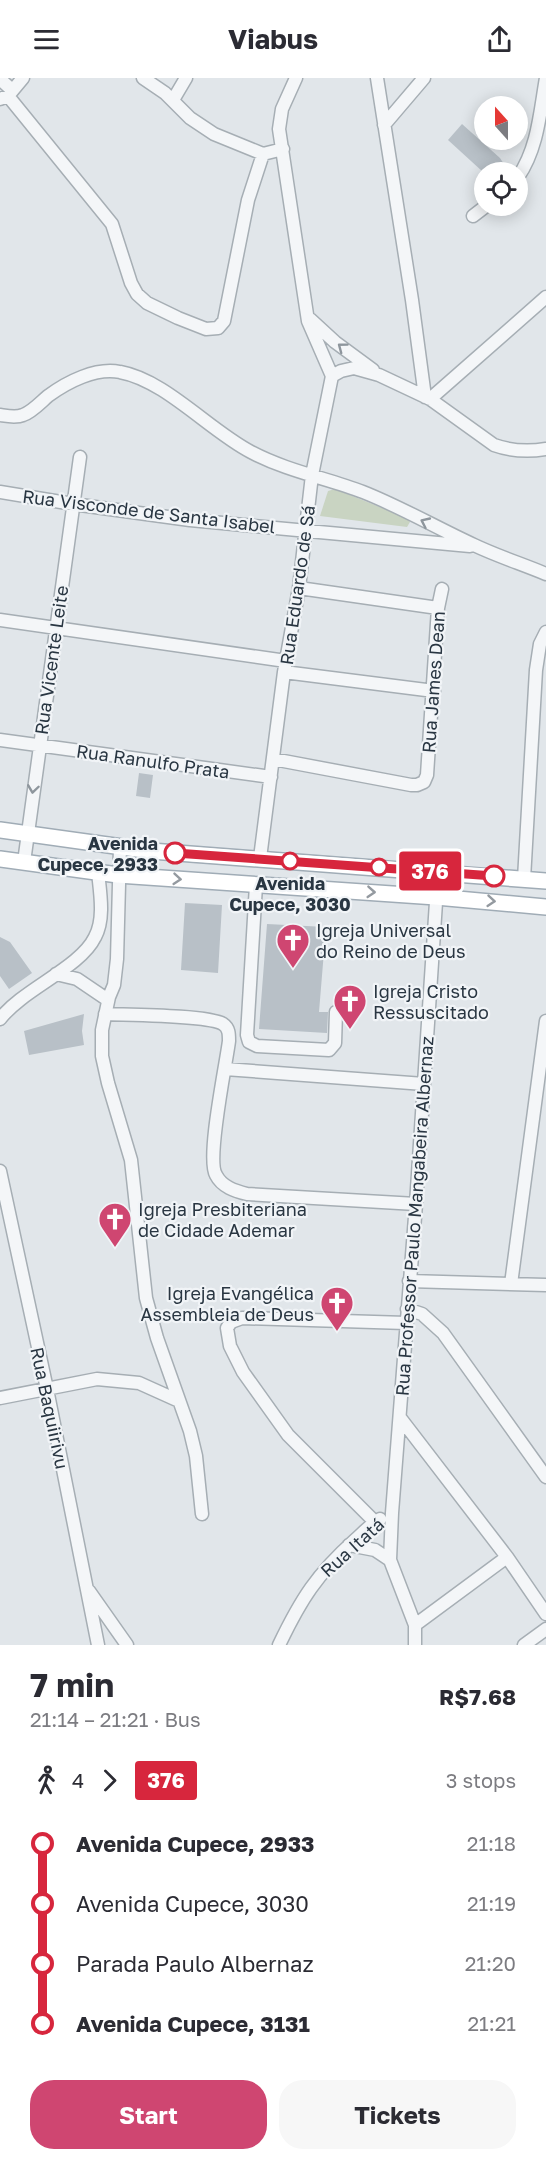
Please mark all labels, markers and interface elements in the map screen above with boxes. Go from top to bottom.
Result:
icon: menu [30,23,63,56]
text: Viabus [228,23,318,55]
icon: share [483,23,516,56]
north arrow [474,96,528,150]
map controls [474,96,528,216]
button: locate [474,162,528,216]
one-way arrow [337,343,348,354]
street label: Rua Visconde de Santa Isabel [21,485,277,537]
street label: Rua Eduardo de Sá [275,504,319,666]
one-way arrow [420,517,431,529]
street label: Rua Vicente Leite [30,584,72,736]
street label: Rua James Dean [417,610,449,754]
street label: Rua Ranulfo Prata [75,739,231,783]
one-way arrow [27,784,40,794]
place label: Avenida Cupece, 2933 [38,832,158,875]
marker: Avenida Cupece, 2933 [164,842,186,864]
marker: Avenida Cupece, 3030 [281,852,299,870]
line badge: 376 [396,852,464,890]
unlabelled marker [370,858,388,876]
text: 376 [411,858,449,884]
unlabelled marker [483,865,505,887]
one-way arrow [172,872,181,885]
place label: Avenida Cupece, 3030 [229,872,351,915]
one-way arrow [367,886,376,899]
one-way arrow [486,895,495,908]
place label: Igreja Universal do Reino de Deus [316,919,466,962]
church icon: Igreja Universal do Reino de Deus [275,922,311,969]
place label: Igreja Cristo Ressuscitado [373,980,489,1023]
church icon: Igreja Cristo Ressuscitado [332,983,368,1030]
street label: Rua Professor Paulo Mangabeira Albernaz [390,1035,438,1397]
place label: Igreja Presbiteriana de Cidade Ademar [138,1198,307,1241]
church icon: Igreja Presbiteriana de Cidade Ademar [97,1201,133,1248]
place label: Igreja Evangélica Assembleia de Deus [141,1282,314,1325]
church icon: Igreja Evangélica Assembleia de Deus [319,1285,355,1332]
street label: Rua Baquiirivu [26,1345,74,1471]
street label: Rua Itatá [316,1513,388,1581]
text: 7 min [30,1665,114,1704]
text: R$7.68 [439,1683,516,1710]
text: 21:14 – 21:21 · Bus [30,1707,201,1731]
icon: walk [30,1764,63,1797]
icon: forward [93,1764,126,1797]
text: 376 [147,1767,185,1793]
text: 4 [72,1768,84,1792]
text: 3 stops [446,1768,516,1792]
text: Avenida Cupece, 2933 [76,1830,315,1857]
text: 21:18 [467,1831,516,1855]
text: Avenida Cupece, 3030 [76,1890,309,1917]
text: 21:19 [467,1891,516,1915]
text: Parada Paulo Albernaz [76,1950,314,1977]
text: 21:20 [465,1951,516,1975]
text: Avenida Cupece, 3131 [76,2010,310,2037]
text: 21:21 [467,2011,516,2035]
button: Start [30,2080,267,2149]
button: Tickets [279,2080,516,2149]

